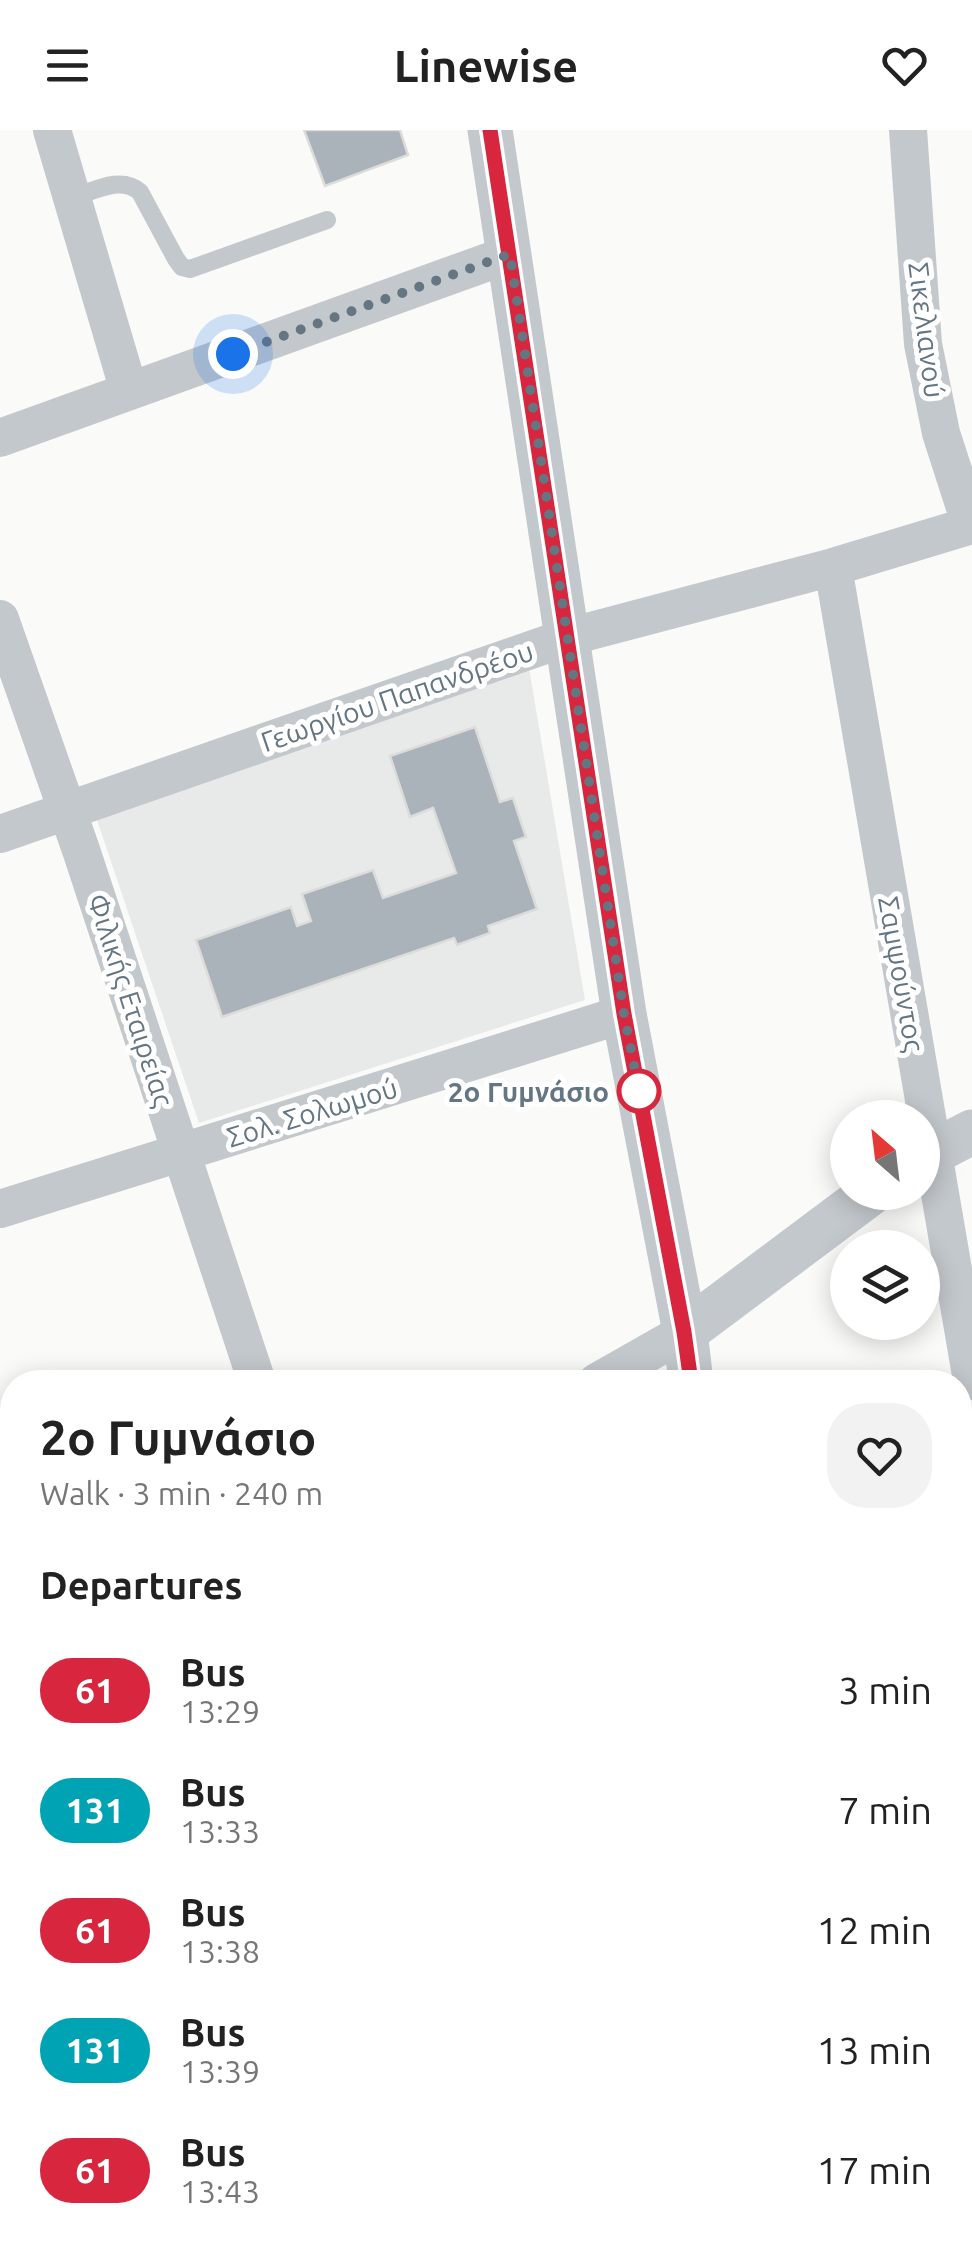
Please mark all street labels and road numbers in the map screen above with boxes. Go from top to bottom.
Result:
street label: Σικελιανού [903,260,951,400]
street label: Γεωργίου Παπανδρέου [257,635,537,757]
street label: Φιλικής Εταιρείας [81,890,180,1111]
street label: Σαμψούντος [872,894,931,1055]
street label: Σολ. Σολωμού [223,1071,401,1153]

